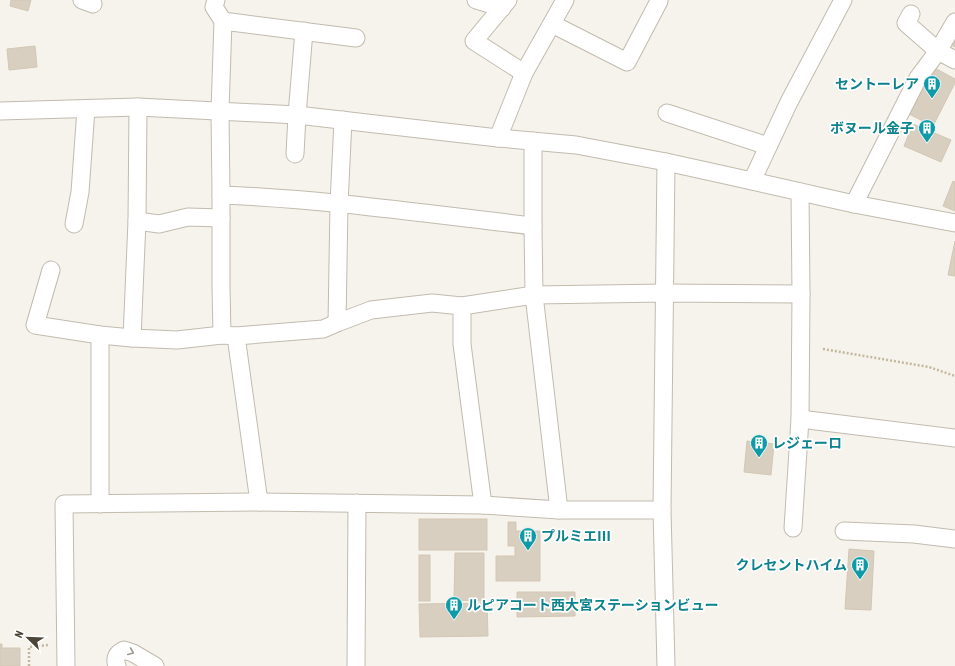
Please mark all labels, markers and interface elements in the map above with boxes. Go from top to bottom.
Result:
building icon: セントーレア [922,74,942,99]
place label: セントーレア [835,76,919,92]
building icon: ボヌール金子 [917,118,937,143]
place label: ボヌール金子 [830,120,914,136]
building icon: レジェーロ [749,433,769,458]
place label: レジェーロ [772,435,842,451]
building icon: プルミエⅢ [518,526,538,551]
place label: プルミエⅢ [541,528,611,544]
building icon: クレセントハイム [850,555,870,580]
place label: クレセントハイム [736,557,847,573]
building icon: ルピアコート西大宮ステーションビュー [444,595,464,620]
place label: ルピアコート西大宮ステーションビュー [467,597,719,613]
north arrow [8,618,48,658]
text: N [12,629,26,639]
one-way arrow [127,648,134,656]

